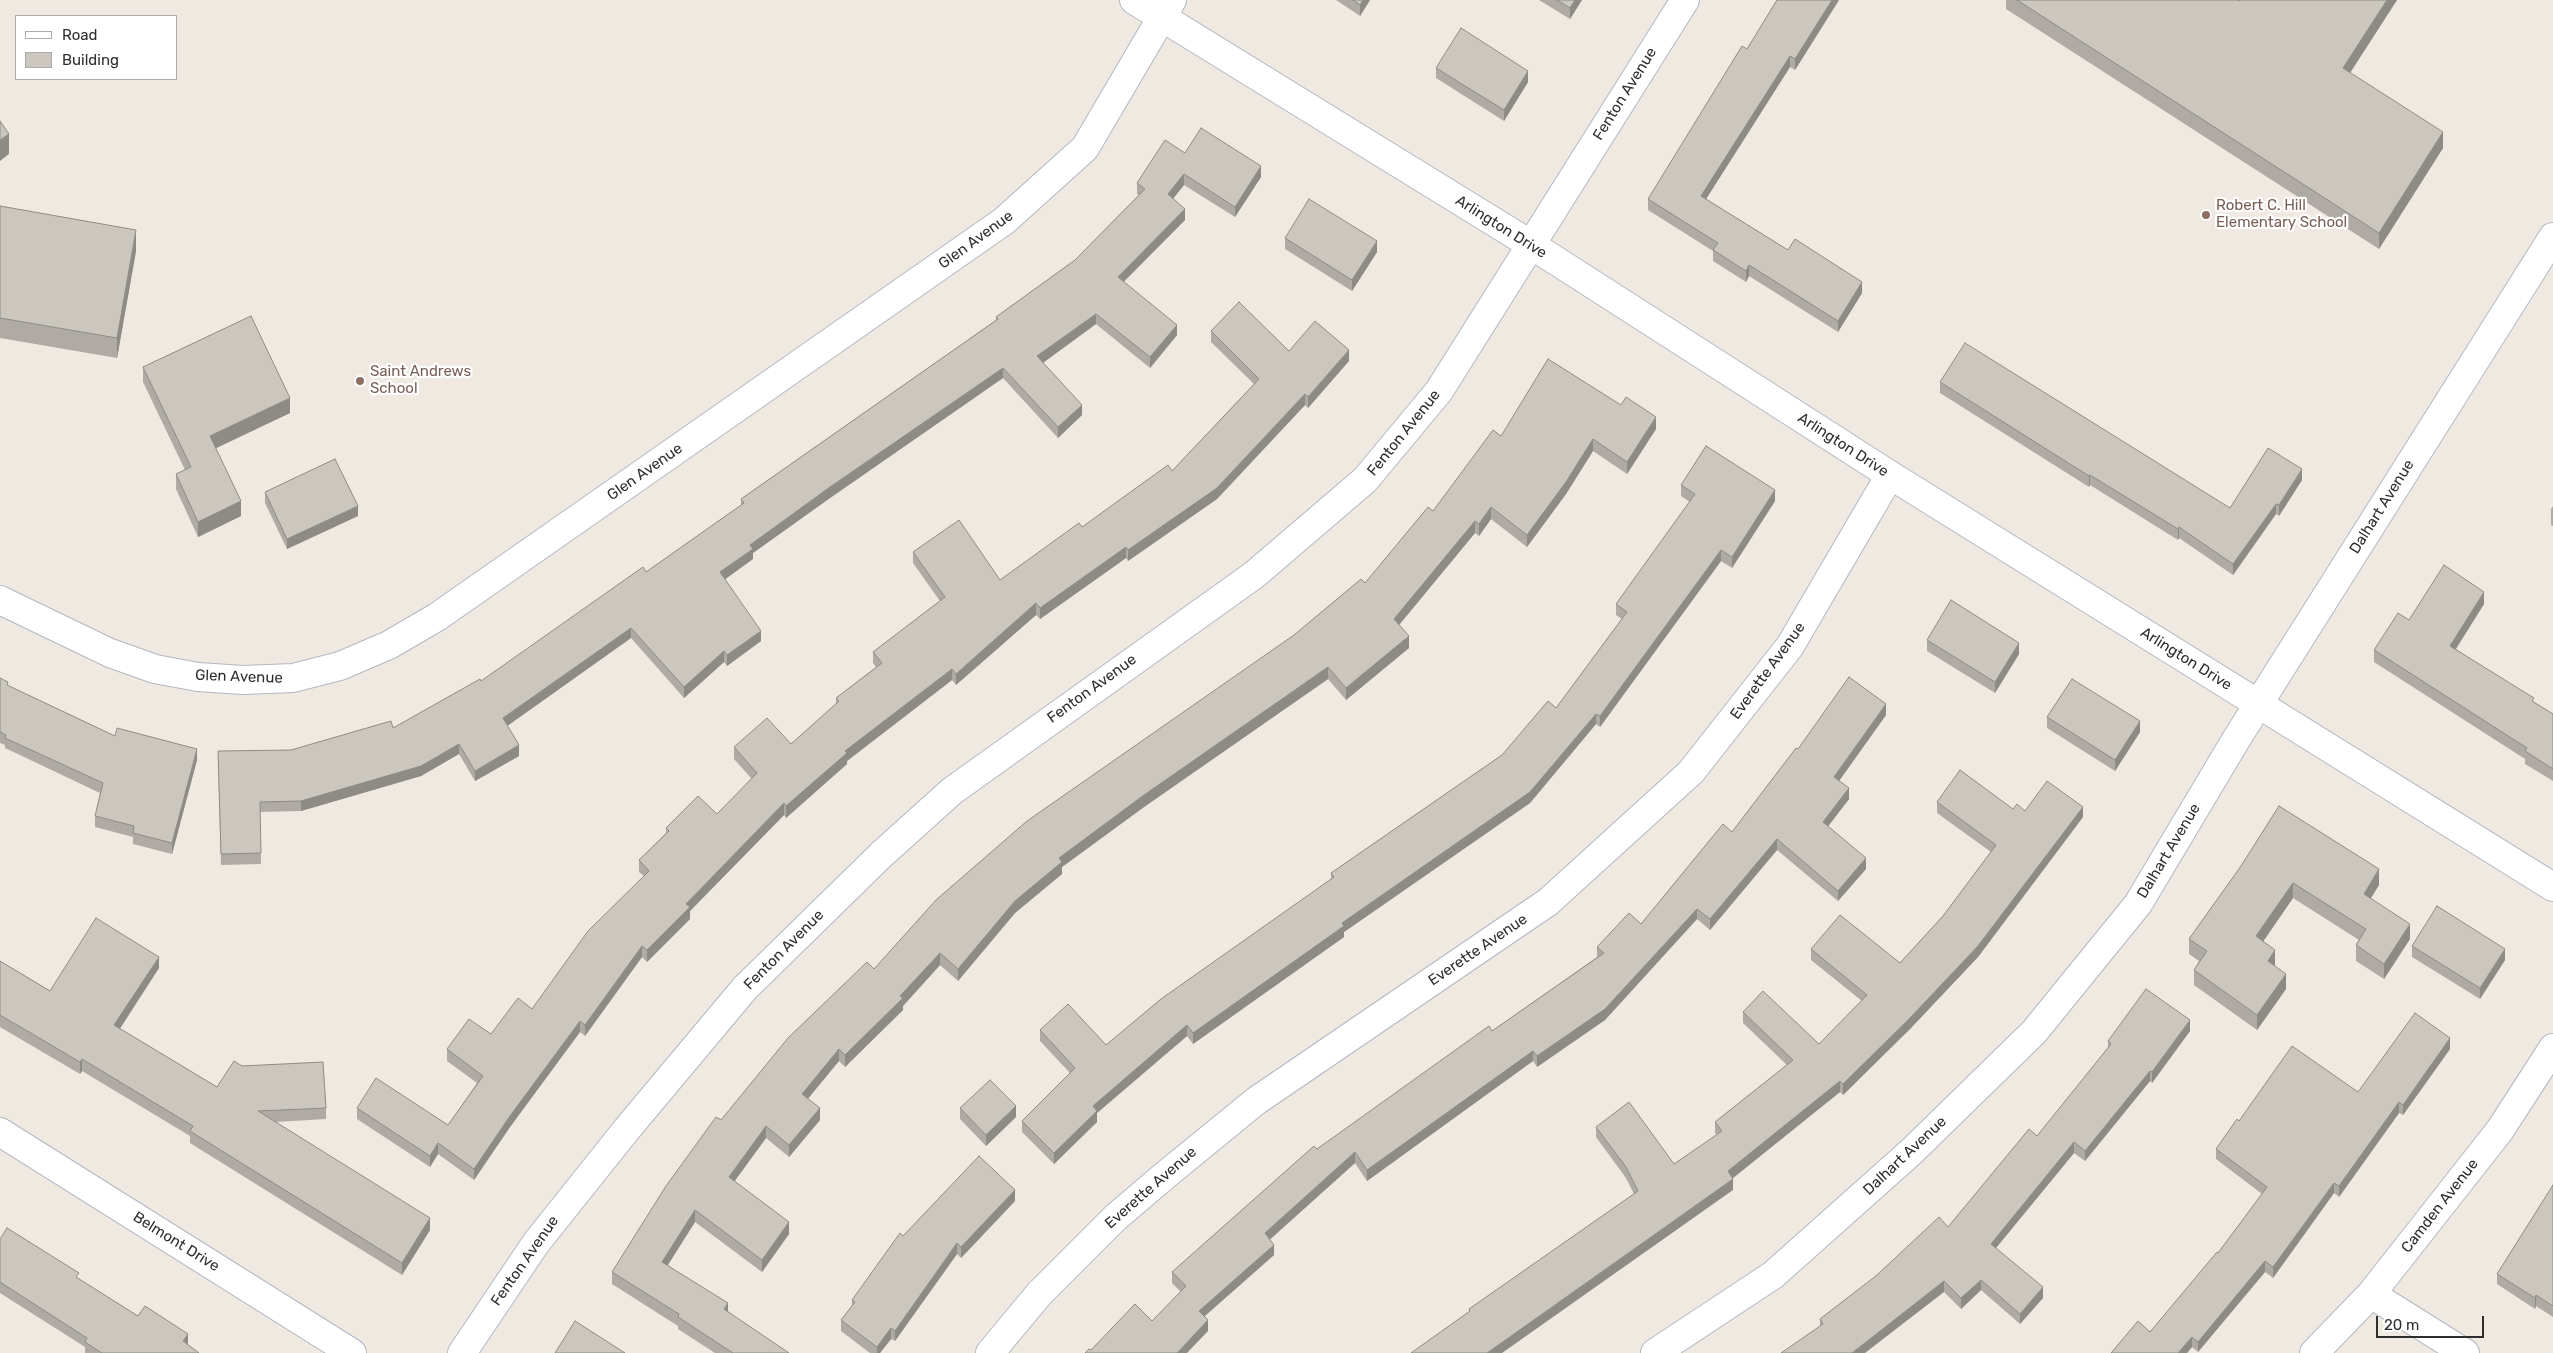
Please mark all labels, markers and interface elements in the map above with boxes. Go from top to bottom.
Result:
legend [15,15,178,80]
text: Road [62,26,98,44]
street label: Fenton Avenue [1589,44,1661,144]
text: Building [62,51,119,69]
street label: Arlington Drive [1452,192,1550,262]
place label: Robert C. Hill Elementary School [2216,197,2347,232]
street label: Glen Avenue [935,207,1017,273]
marker: Robert C. Hill Elementary School [2200,209,2212,221]
place label: Saint Andrews School [370,363,471,398]
marker: Saint Andrews School [354,375,366,387]
street label: Fenton Avenue [1364,386,1444,480]
street label: Arlington Drive [1794,409,1892,481]
street label: Glen Avenue [604,440,686,504]
street label: Dalhart Avenue [2346,457,2418,557]
street label: Everette Avenue [1727,619,1809,723]
street label: Arlington Drive [2137,624,2235,694]
street label: Fenton Avenue [1044,651,1140,727]
street label: Glen Avenue [195,666,283,688]
street label: Dalhart Avenue [2134,800,2204,902]
street label: Fenton Avenue [740,906,828,994]
street label: Everette Avenue [1425,910,1531,990]
street label: Dalhart Avenue [1860,1113,1950,1199]
street label: Everette Avenue [1101,1143,1201,1233]
street label: Camden Avenue [2398,1155,2482,1257]
street label: Belmont Drive [129,1208,223,1276]
street label: Fenton Avenue [487,1213,563,1309]
scale bar [2378,1306,2486,1338]
text: 20 m [2384,1316,2419,1334]

